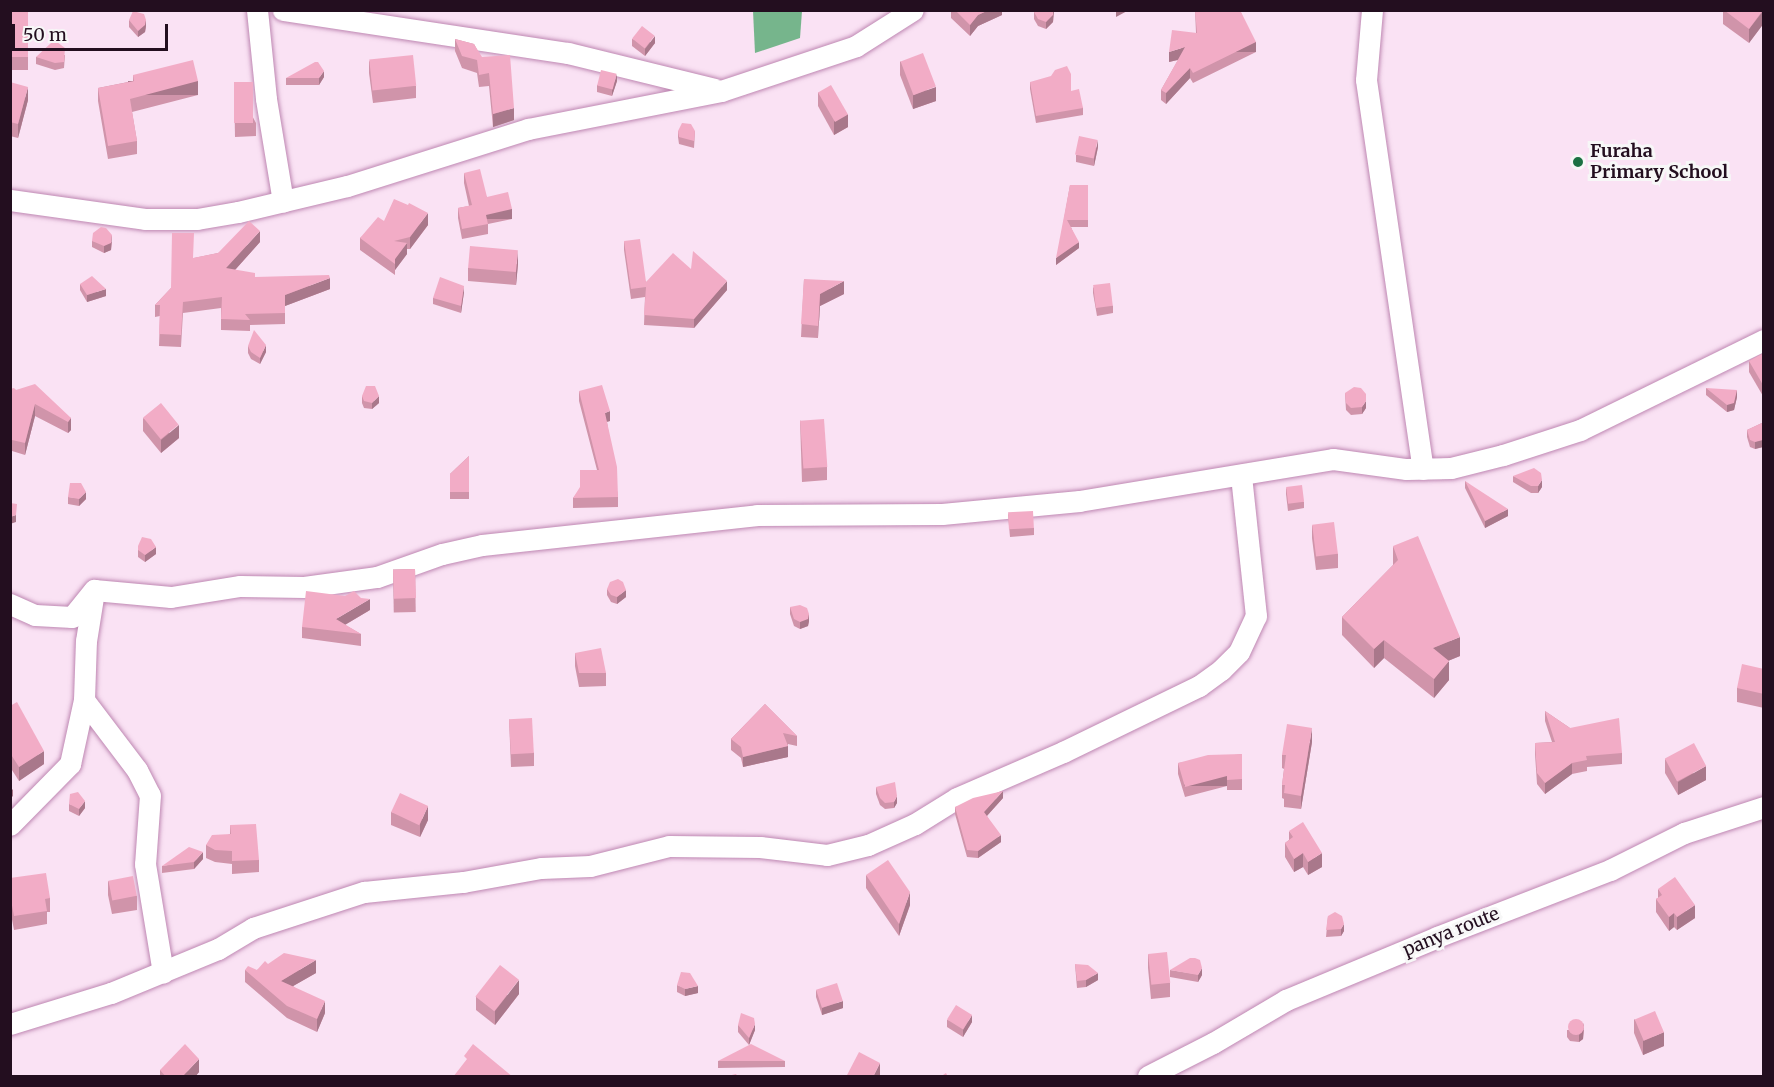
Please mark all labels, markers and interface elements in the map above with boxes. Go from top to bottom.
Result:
scale bar [15,12,171,50]
text: 50 m [23,23,67,46]
place label: Furaha Primary School [1590,141,1728,184]
marker: Furaha Primary School [1571,155,1585,169]
street label: panya route [1400,903,1502,961]

